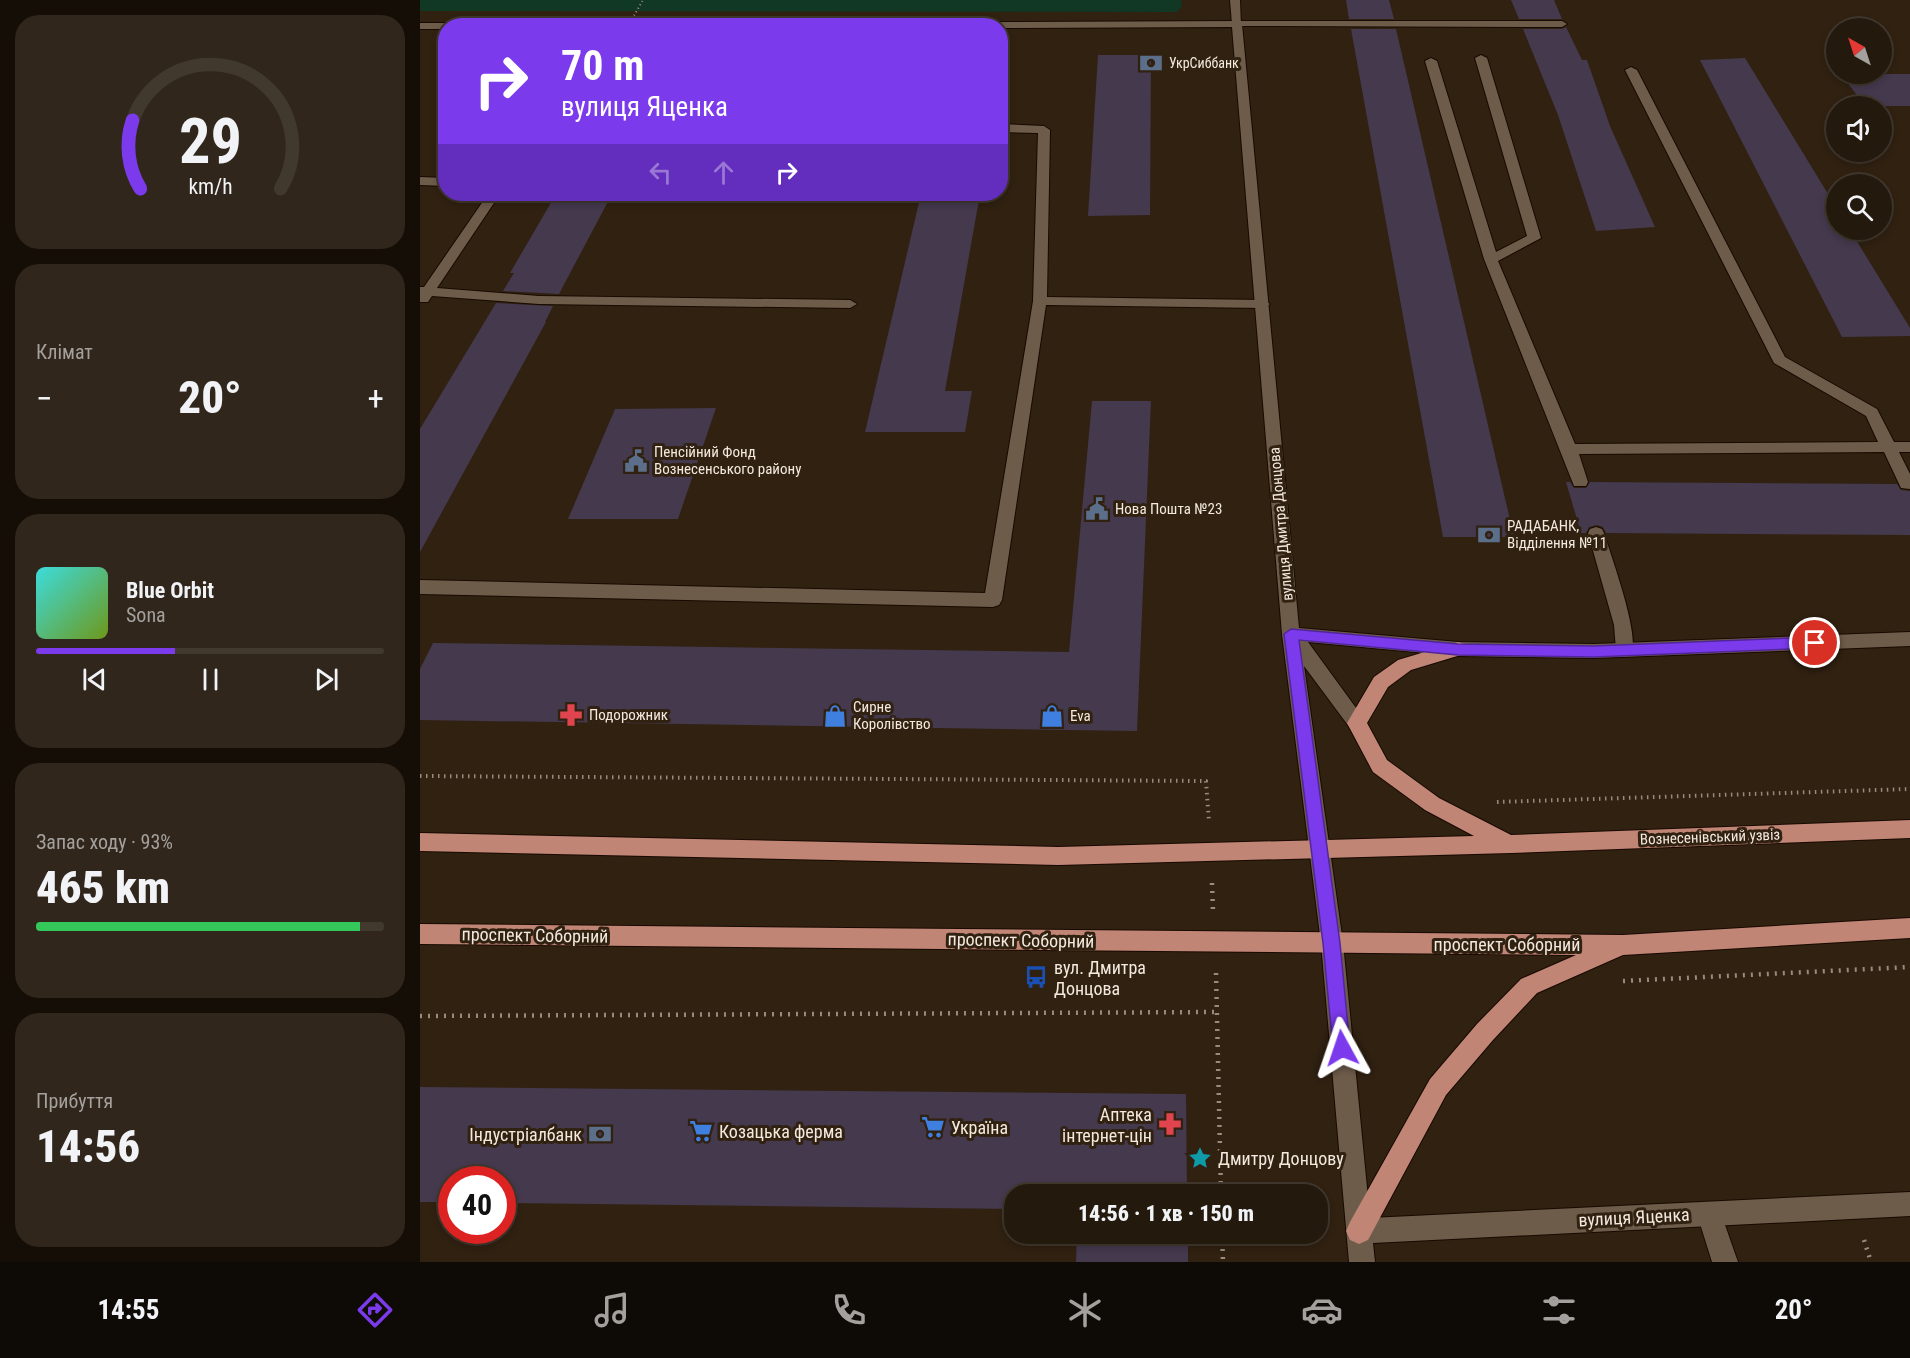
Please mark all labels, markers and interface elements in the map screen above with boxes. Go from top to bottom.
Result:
north arrow [1826,18,1892,84]
map controls [1826,18,1892,240]
text: 70 m [561,41,644,90]
icon: right [462,42,540,120]
bank icon: УкрСиббанк [1138,50,1164,76]
place label: УкрСиббанк [1169,55,1239,71]
text: вулиця Яценка [561,91,728,123]
button: sound [1826,96,1892,162]
text: 29 [178,105,242,178]
icon: left [644,156,677,189]
icon: ahead [707,156,740,189]
icon: right [770,156,803,189]
button: search [1826,174,1892,240]
text: km/h [188,175,232,200]
text: Клімат [36,340,93,364]
text: 20° [178,371,242,424]
text: − [36,379,53,418]
text: + [368,379,384,418]
place label: Пенсійний Фонд Вознесенського району [654,443,801,478]
street label: вулиця Дмитра Донцова [1265,446,1297,602]
public building icon: Пенсійний Фонд Вознесенського району [623,448,649,474]
public building icon: Нова Пошта №23 [1084,496,1110,522]
place label: Нова Пошта №23 [1115,500,1222,518]
place label: РАДАБАНК, Відділення №11 [1507,517,1607,552]
bank icon: РАДАБАНК, Відділення №11 [1476,522,1502,548]
text: Blue Orbit [126,578,214,603]
text: Sona [126,603,166,627]
pin [1789,617,1840,668]
icon: arrive [1798,626,1831,659]
icon: previous [78,663,111,696]
icon: pause [194,663,227,696]
icon: next [310,663,343,696]
place label: Сирне Королівство [853,698,931,733]
pharmacy icon: Подорожник [558,702,584,728]
shop icon: Сирне Королівство [822,703,848,729]
shop icon: Eva [1039,703,1065,729]
place label: Подорожник [589,706,668,724]
place label: Eva [1070,707,1091,725]
street label: Вознесенівський узвіз [1640,826,1780,848]
text: Запас ходу · 93% [36,830,173,854]
text: 465 km [36,861,170,914]
street label: проспект Соборний [461,923,609,947]
street label: проспект Соборний [947,928,1095,952]
street label: проспект Соборний [1434,934,1580,955]
place label: вул. Дмитра Донцова [1054,957,1146,999]
bus stop icon: вул. Дмитра Донцова [1023,964,1049,990]
position arrow [1310,1016,1374,1080]
text: Прибуття [36,1089,113,1113]
place label: Аптека інтернет-цін [1062,1104,1152,1146]
pharmacy icon: Аптека інтернет-цін [1157,1111,1183,1137]
supermarket icon: Україна [920,1114,946,1140]
place label: Україна [951,1117,1008,1138]
supermarket icon: Козацька ферма [688,1118,714,1144]
text: 14:56 [36,1120,140,1173]
bank icon: Індустріалбанк [587,1121,613,1147]
place label: Козацька ферма [719,1121,843,1142]
place label: Індустріалбанк [469,1124,582,1145]
place icon: Дмитру Донцову [1187,1145,1213,1171]
place label: Дмитру Донцову [1218,1148,1344,1169]
speed limit sign: 40 [438,1166,516,1244]
text: 14:56 · 1 хв · 150 m [1078,1201,1254,1226]
street label: вулиця Яценка [1578,1204,1690,1230]
icon: directions [354,1289,396,1331]
icon: music [591,1289,633,1331]
icon: phone [828,1289,870,1331]
icon: climate [1064,1289,1106,1331]
icon: car [1301,1289,1343,1331]
icon: filters [1538,1289,1580,1331]
text: 14:55 [97,1294,159,1326]
text: 20° [1775,1294,1813,1326]

